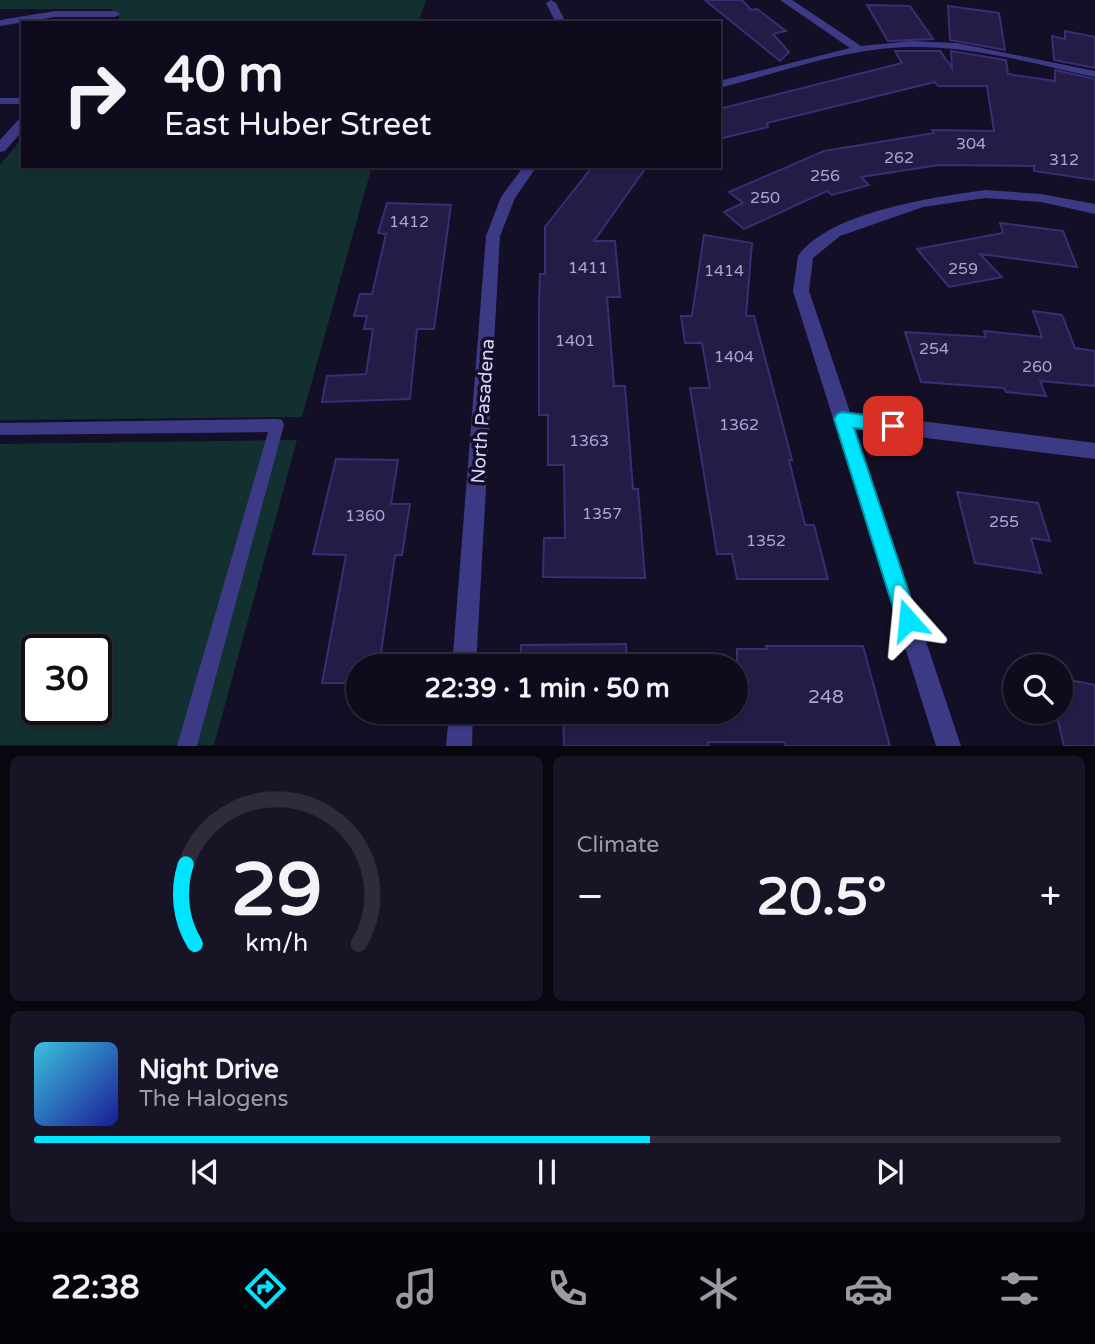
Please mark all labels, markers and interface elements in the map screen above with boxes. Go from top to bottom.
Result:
text: 40 m [164,46,283,105]
icon: right [49,49,140,140]
text: East Huber Street [164,106,432,144]
house number: 304 [956,134,986,154]
house number: 262 [884,148,914,168]
house number: 312 [1049,150,1079,170]
house number: 256 [810,166,840,186]
house number: 250 [750,188,780,208]
house number: 1412 [389,212,429,232]
house number: 1411 [568,258,608,278]
house number: 259 [948,259,978,279]
house number: 1414 [704,261,744,281]
house number: 1401 [555,331,595,351]
street label: North Pasadena [467,338,499,484]
house number: 254 [919,339,949,359]
house number: 1404 [714,347,754,367]
house number: 260 [1022,357,1052,377]
pin [863,396,923,456]
icon: arrive [874,407,912,445]
house number: 1362 [719,415,759,435]
house number: 1363 [569,431,609,451]
house number: 1357 [582,504,622,524]
house number: 1360 [345,506,385,526]
house number: 255 [989,512,1019,532]
house number: 1352 [746,531,786,551]
position arrow [871,583,945,657]
speed limit sign: 30 [21,634,112,725]
map controls [1003,654,1073,724]
button: search [1003,654,1073,724]
text: 22:39 · 1 min · 50 m [424,673,670,704]
house number: 248 [808,686,844,708]
text: Climate [577,831,659,859]
text: 29 [231,848,322,936]
text: 20.5° [757,866,887,929]
text: − [577,874,604,920]
text: + [1040,874,1061,920]
text: km/h [245,928,308,958]
text: Night Drive [139,1054,279,1085]
text: The Halogens [139,1085,288,1113]
icon: previous [186,1153,224,1191]
icon: pause [528,1153,566,1191]
icon: next [871,1153,909,1191]
icon: directions [241,1264,290,1313]
icon: music [392,1264,441,1313]
icon: phone [543,1264,592,1313]
icon: climate [694,1264,743,1313]
icon: car [844,1264,893,1313]
icon: filters [995,1264,1044,1313]
text: 22:38 [51,1269,140,1307]

